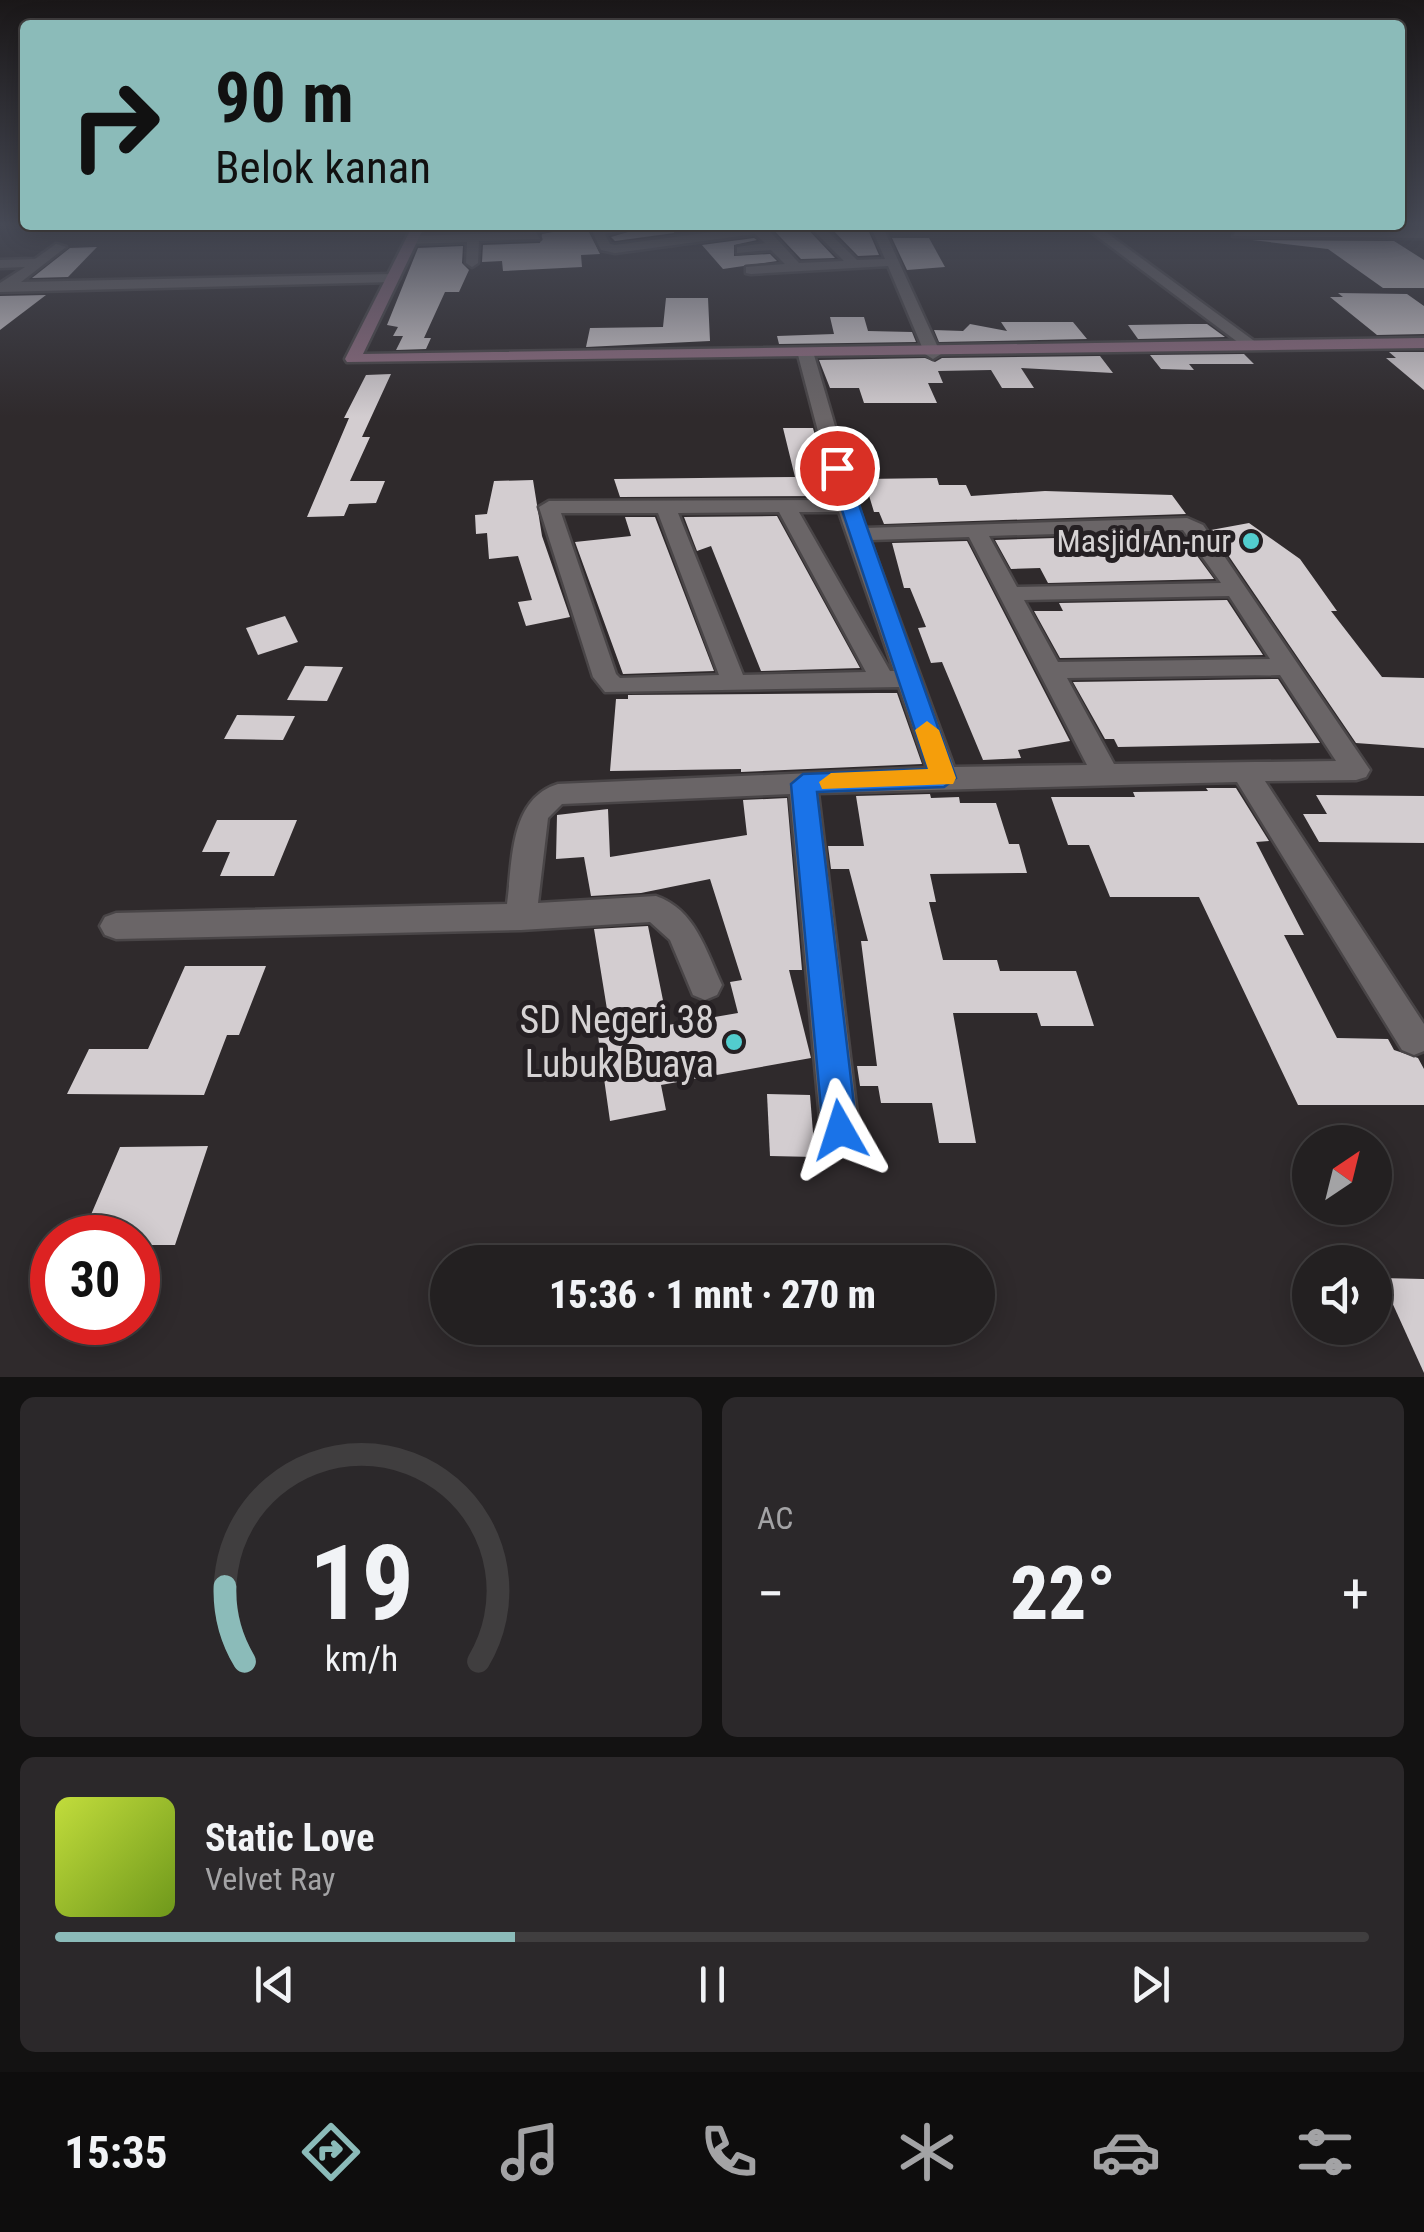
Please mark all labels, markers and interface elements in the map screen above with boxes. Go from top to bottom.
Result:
text: 90 m [215,57,354,139]
icon: right [50,60,180,190]
text: Belok kanan [215,141,431,194]
pin [795,426,880,511]
icon: arrive [810,441,865,496]
place label: Masjid An-nur [1057,522,1231,560]
marker: Masjid An-nur [1240,530,1262,552]
place label: SD Negeri 38 Lubuk Buaya [519,998,714,1086]
marker: SD Negeri 38 Lubuk Buaya [723,1031,745,1053]
position arrow [788,1078,892,1182]
north arrow [1292,1125,1392,1225]
map controls [1292,1125,1392,1345]
speed limit sign: 30 [30,1215,160,1345]
button: sound [1292,1245,1392,1345]
text: 15:36 · 1 mnt · 270 m [549,1273,876,1317]
text: AC [757,1499,793,1537]
text: 19 [308,1523,414,1644]
text: 22° [1010,1549,1116,1637]
text: − [757,1562,785,1626]
text: + [1342,1562,1369,1626]
text: km/h [324,1638,398,1680]
text: Static Love [205,1816,374,1860]
text: Velvet Ray [205,1860,335,1898]
icon: previous [247,1957,302,2012]
icon: pause [685,1957,740,2012]
icon: next [1123,1957,1178,2012]
icon: directions [296,2117,366,2187]
icon: music [495,2117,565,2187]
icon: phone [694,2117,764,2187]
icon: climate [892,2117,962,2187]
icon: car [1091,2117,1161,2187]
icon: filters [1290,2117,1360,2187]
text: 15:35 [64,2126,168,2179]

